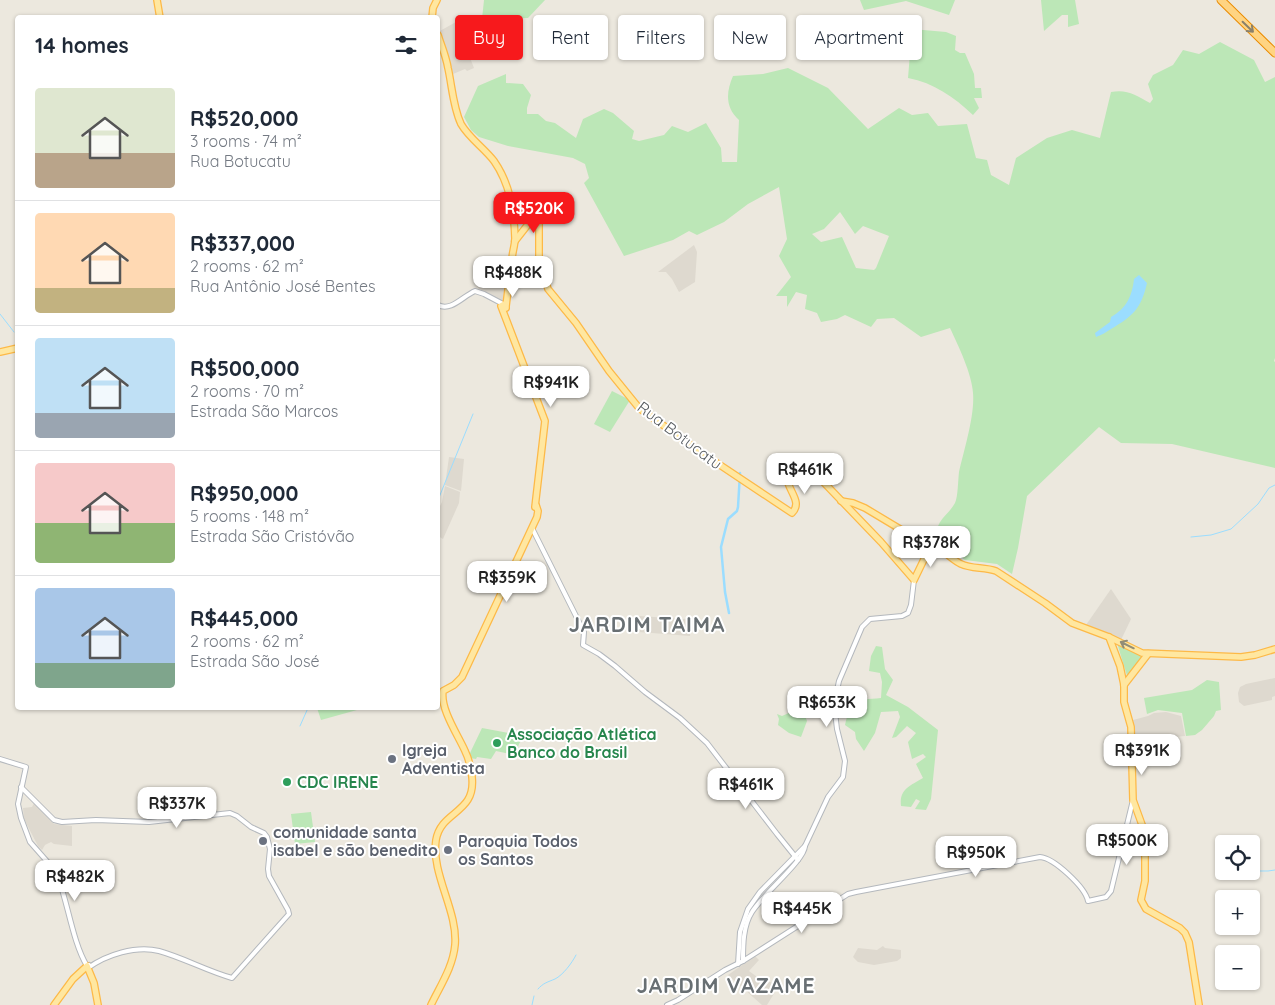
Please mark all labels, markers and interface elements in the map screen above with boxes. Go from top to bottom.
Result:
chip: Buy [455,15,523,60]
chip: Rent [533,15,608,60]
chip: Filters [618,15,704,60]
chip: New [714,15,786,60]
chip: Apartment [796,15,922,60]
one-way arrow [1242,21,1254,33]
icon: filters [392,31,420,59]
text: 14 homes [35,32,129,58]
text: R$520,000 [190,105,298,131]
icon: home [75,108,135,168]
text: 3 rooms · 74 m² [190,131,302,151]
text: Rua Botucatu [190,151,291,171]
pin: R$520K [493,192,575,234]
text: R$520K [504,198,564,218]
text: R$337,000 [190,230,295,256]
icon: home [75,233,135,293]
text: 2 rooms · 62 m² [190,256,304,276]
pin: R$488K [472,256,554,298]
text: R$488K [484,262,542,282]
text: Rua Antônio José Bentes [190,276,375,296]
text: R$500,000 [190,355,299,381]
icon: home [75,358,135,418]
pin: R$941K [510,366,592,408]
text: R$941K [523,372,579,392]
text: 2 rooms · 70 m² [190,381,304,401]
street label: Rua Botucatu [634,397,726,473]
text: Estrada São Marcos [190,401,338,421]
pin: R$461K [764,452,846,495]
text: R$461K [777,459,833,479]
text: R$950,000 [190,480,298,506]
icon: home [75,483,135,543]
text: 5 rooms · 148 m² [190,506,309,526]
text: Estrada São Cristóvão [190,526,355,546]
pin: R$378K [890,526,972,568]
text: R$378K [902,532,960,552]
pin: R$359K [466,560,548,603]
text: R$359K [478,567,536,587]
text: R$445,000 [190,605,298,631]
icon: home [75,608,135,668]
district label: JARDIM TAIMA [569,611,725,637]
text: 2 rooms · 62 m² [190,631,304,651]
one-way arrow [1120,640,1135,650]
text: Estrada São José [190,651,320,671]
pin: R$653K [786,686,868,728]
text: R$653K [798,692,856,712]
place label: Associação Atlética Banco do Brasil [507,724,657,762]
pin: R$391K [1101,734,1183,776]
marker: Associação Atlética Banco do Brasil [491,737,503,749]
place label: Igreja Adventista [402,740,485,778]
text: R$391K [1115,740,1169,760]
marker: Igreja Adventista [386,753,398,765]
pin: R$461K [705,768,787,810]
place label: CDC IRENE [297,772,378,792]
text: R$461K [718,774,774,794]
marker: CDC IRENE [281,776,293,788]
pin: R$337K [136,786,218,829]
text: R$337K [149,793,206,813]
place label: comunidade santa isabel e são benedito [273,822,438,860]
pin: R$500K [1086,824,1168,866]
text: R$500K [1097,830,1157,850]
place label: Paroquia Todos os Santos [458,831,578,869]
marker: comunidade santa isabel e são benedito [257,835,269,847]
map controls [1215,835,1260,990]
button: locate [1215,835,1260,880]
pin: R$950K [935,836,1017,878]
text: R$950K [946,842,1006,862]
marker: Paroquia Todos os Santos [442,844,454,856]
pin: R$482K [34,860,116,902]
text: R$482K [46,866,104,886]
button: + [1215,890,1260,935]
pin: R$445K [761,892,843,934]
text: R$445K [772,898,832,918]
button: − [1215,945,1260,990]
district label: JARDIM VAZAME [636,972,816,998]

